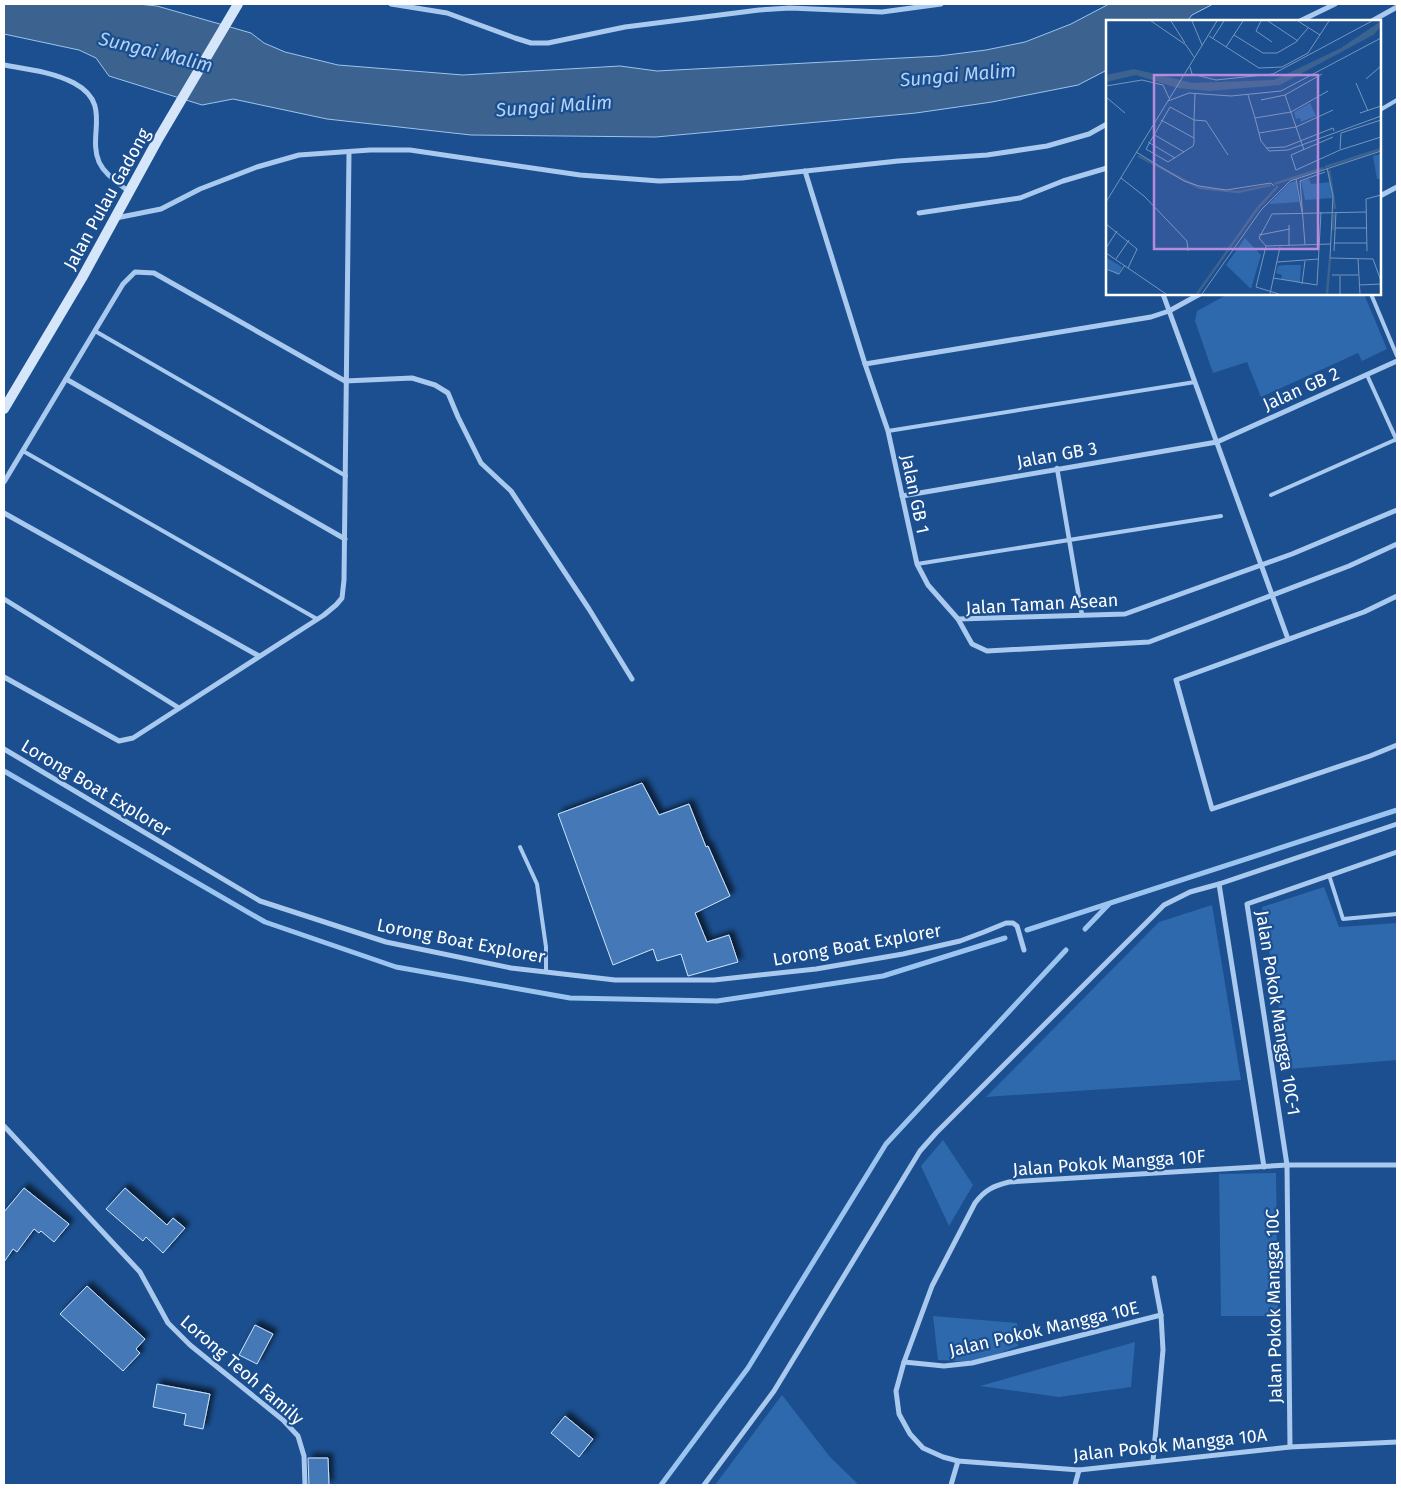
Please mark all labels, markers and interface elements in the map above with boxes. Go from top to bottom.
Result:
inset map [1106,20,1381,295]
water label: Sungai Malim [96,26,215,77]
water label: Sungai Malim [898,58,1017,92]
water label: Sungai Malim [494,90,613,122]
street label: Jalan Pulau Gadong [59,124,155,274]
street label: Jalan GB 2 [1259,362,1343,416]
street label: Jalan GB 3 [1015,437,1099,473]
street label: Jalan GB 1 [896,452,934,536]
street label: Jalan Taman Asean [965,589,1119,619]
street label: Lorong Boat Explorer [17,735,175,841]
street label: Jalan Pokok Mangga 10C-1 [1251,909,1305,1117]
street label: Lorong Boat Explorer [375,914,547,968]
street label: Lorong Boat Explorer [771,919,943,971]
street label: Jalan Pokok Mangga 10F [1012,1145,1206,1181]
street label: Jalan Pokok Mangga 10C [1261,1209,1287,1403]
street label: Jalan Pokok Mangga 10E [947,1296,1141,1362]
street label: Lorong Teoh Family [176,1310,308,1430]
street label: Jalan Pokok Mangga 10A [1072,1424,1269,1466]

